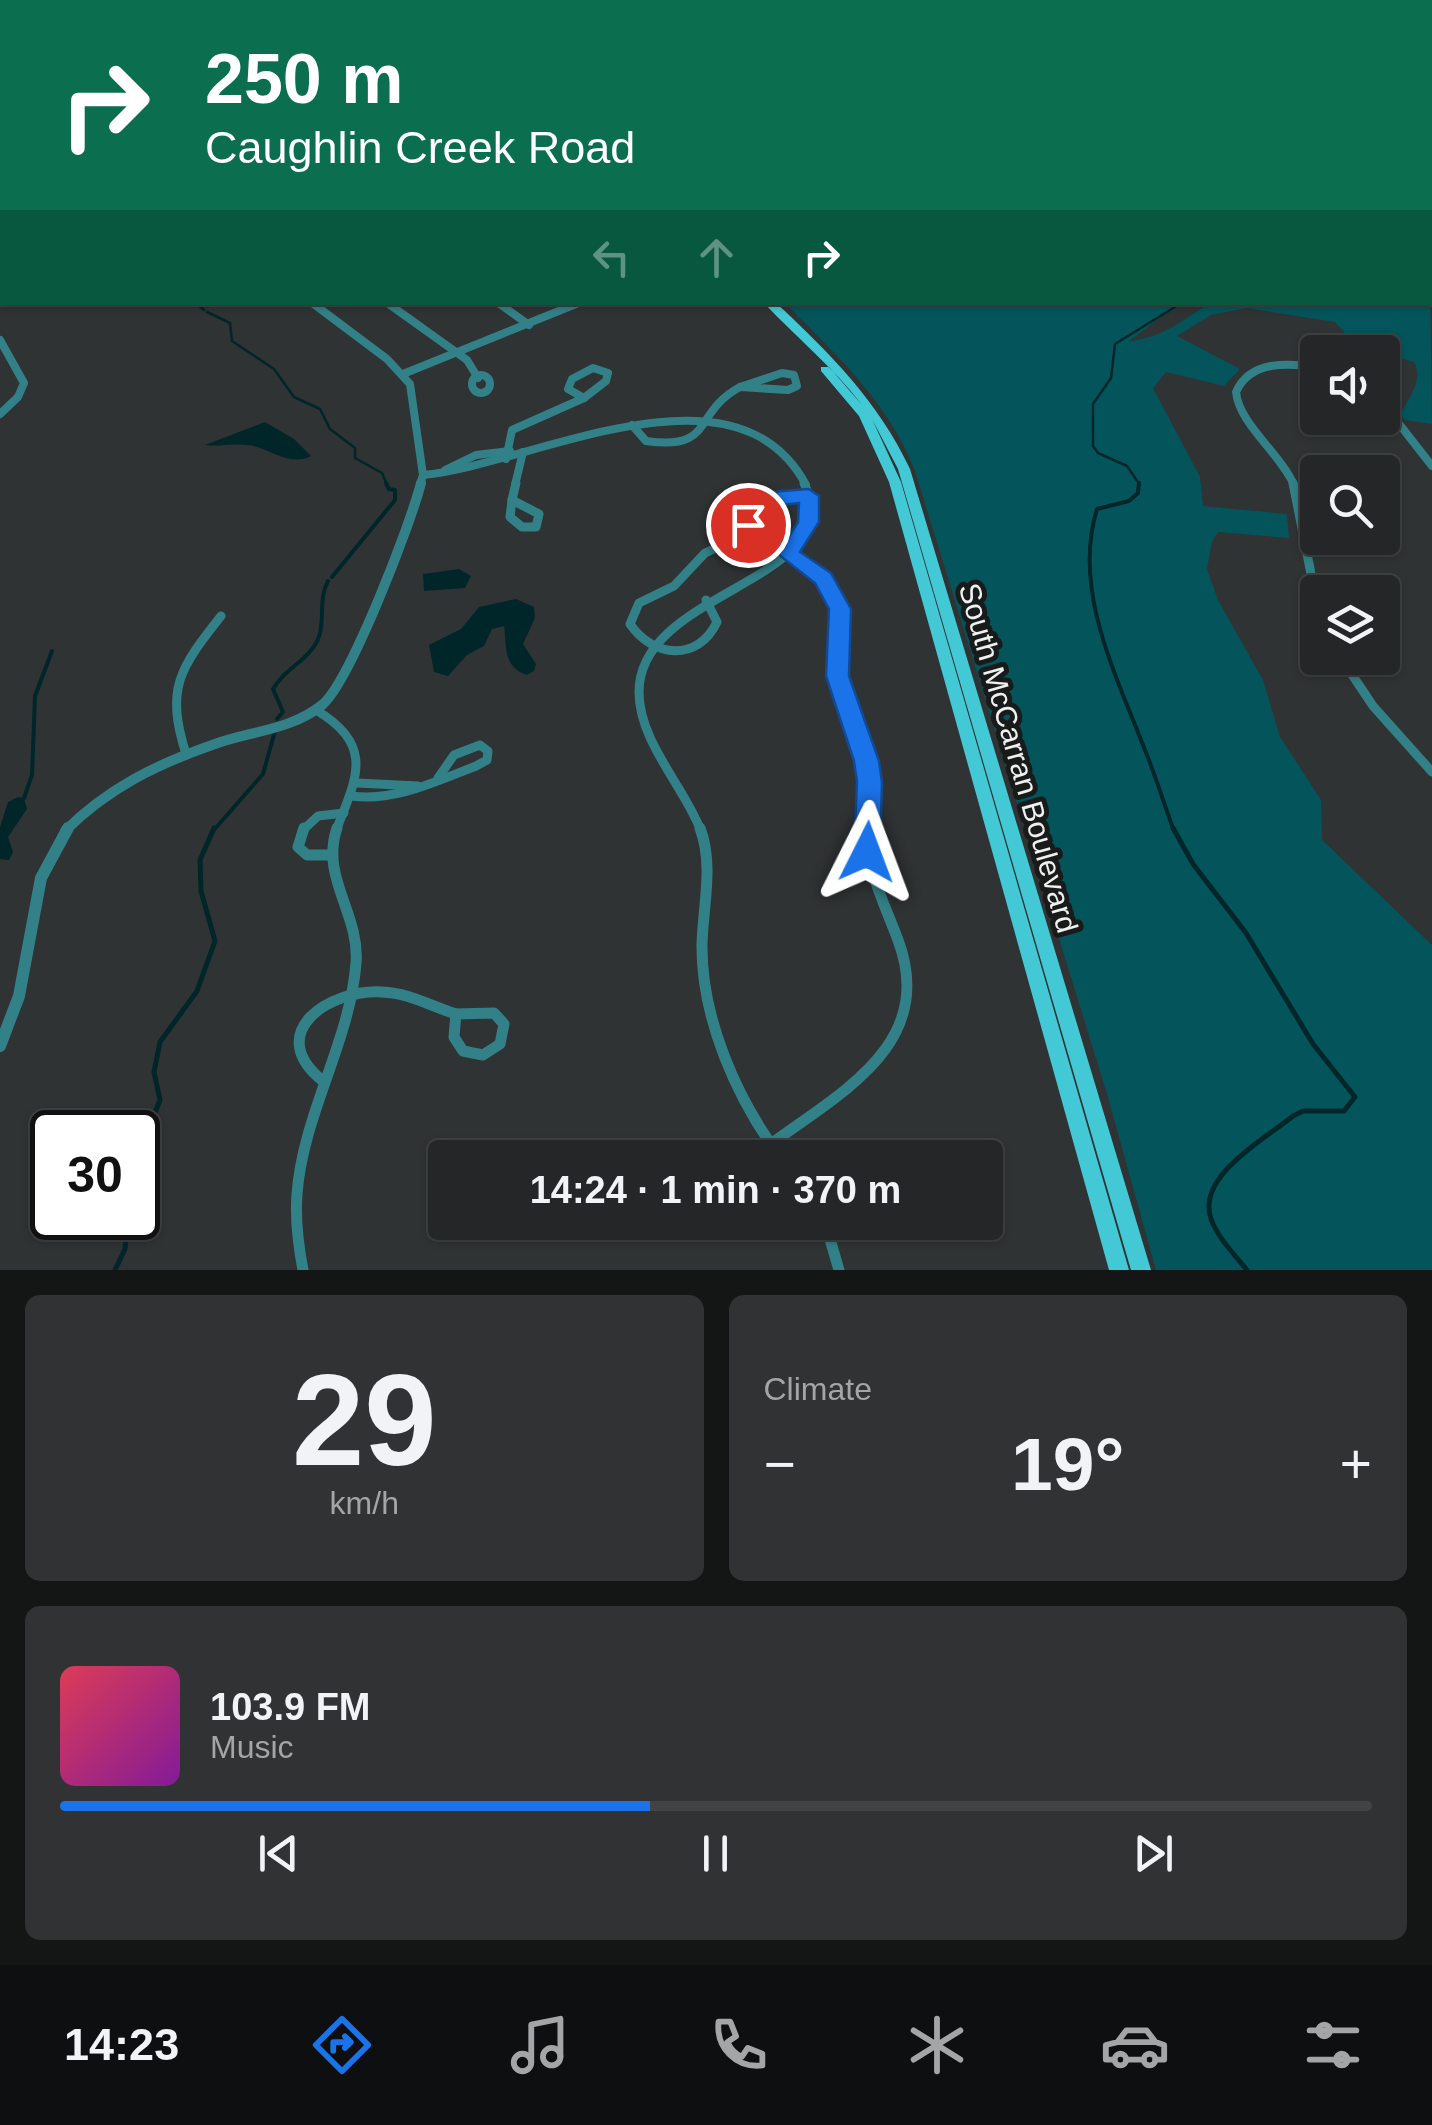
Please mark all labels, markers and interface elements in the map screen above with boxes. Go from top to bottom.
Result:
icon: right [40,40,170,170]
text: 250 m [205,40,403,118]
text: Caughlin Creek Road [205,122,635,173]
icon: left [584,230,639,285]
icon: ahead [689,230,744,285]
icon: right [794,230,849,285]
map controls [1300,335,1400,675]
button: sound [1300,335,1400,435]
button: search [1300,455,1400,555]
pin [706,483,791,568]
icon: arrive [721,498,776,553]
button: layers [1300,575,1400,675]
street label: South McCarran Boulevard [953,579,1084,936]
position arrow [815,800,919,904]
speed limit sign: 30 [30,1110,160,1240]
text: 14:24 · 1 min · 370 m [530,1169,901,1211]
text: 29 [292,1347,437,1493]
text: Climate [764,1371,872,1407]
text: 19° [1011,1422,1124,1506]
text: − [764,1433,796,1495]
text: + [1340,1433,1372,1495]
text: km/h [330,1485,399,1521]
text: 103.9 FM [210,1686,371,1728]
text: Music [210,1729,294,1765]
icon: previous [251,1826,306,1881]
icon: pause [688,1826,743,1881]
icon: next [1126,1826,1181,1881]
icon: directions [307,2010,377,2080]
icon: music [505,2010,575,2080]
icon: phone [704,2010,774,2080]
icon: climate [902,2010,972,2080]
icon: car [1100,2010,1170,2080]
icon: filters [1298,2010,1368,2080]
text: 14:23 [64,2019,179,2070]

